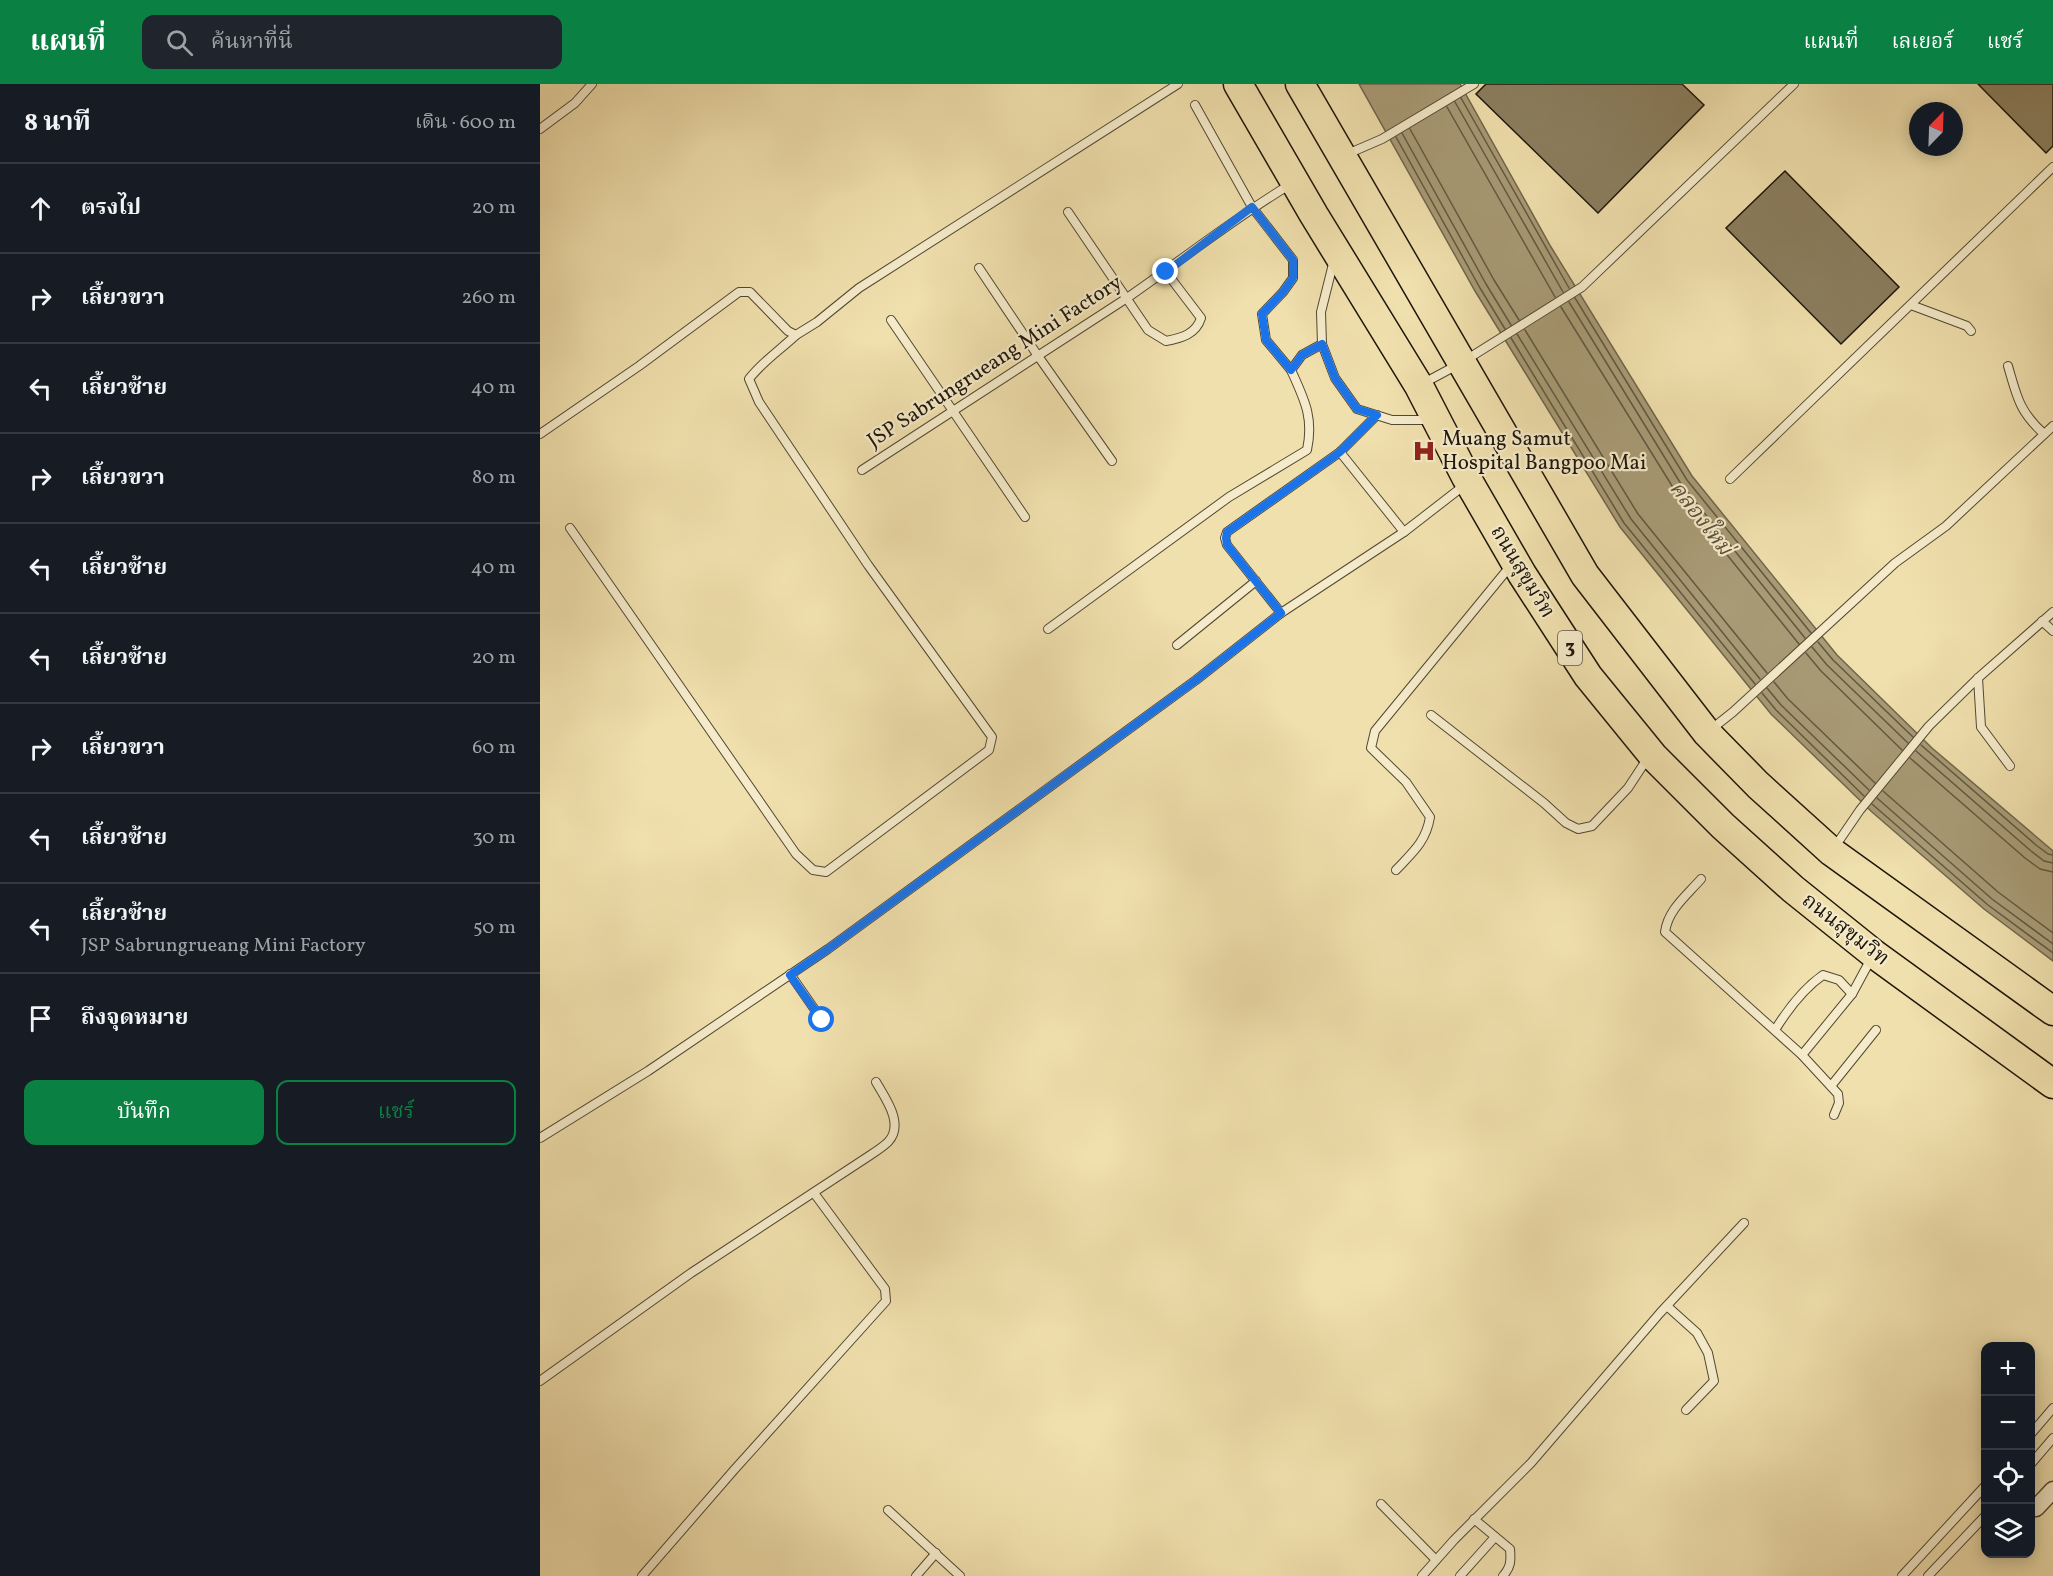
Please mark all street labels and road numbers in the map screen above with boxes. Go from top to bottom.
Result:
street label: JSP Sabrungrueang Mini Factory [862,268,1129,456]
street label: ถนนสุขุมวิท [1483,520,1561,624]
road number: 3 [1558,631,1582,665]
street label: ถนนสุขุมวิท [1795,887,1895,973]

